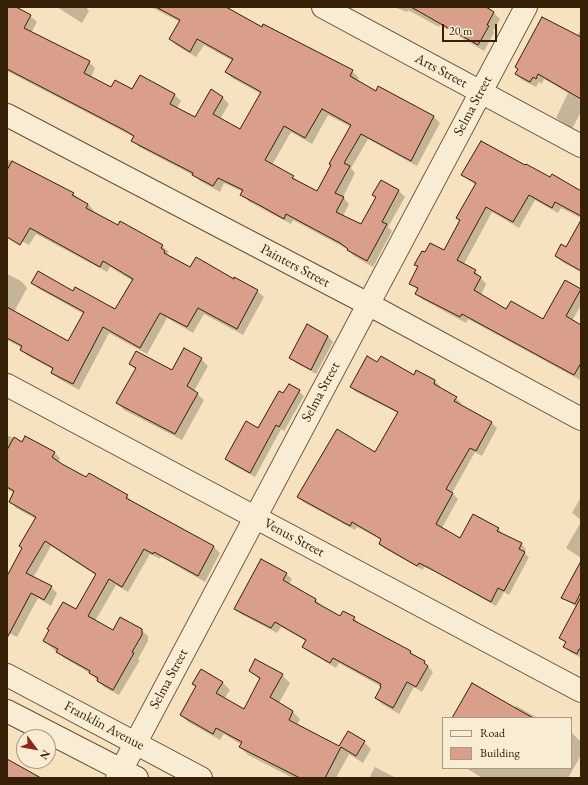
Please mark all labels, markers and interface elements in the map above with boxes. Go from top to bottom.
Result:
scale bar [444,16,499,42]
text: 20 m [449,23,472,39]
street label: Arts Street [412,50,470,92]
street label: Selma Street [450,73,496,139]
street label: Painters Street [257,241,333,291]
street label: Selma Street [298,359,344,425]
street label: Venus Street [261,515,327,561]
street label: Selma Street [146,646,192,712]
street label: Franklin Avenue [61,698,147,754]
legend [442,717,572,769]
text: Road [480,725,505,741]
north arrow [16,729,56,769]
text: Building [480,745,520,761]
text: N [37,747,54,762]

